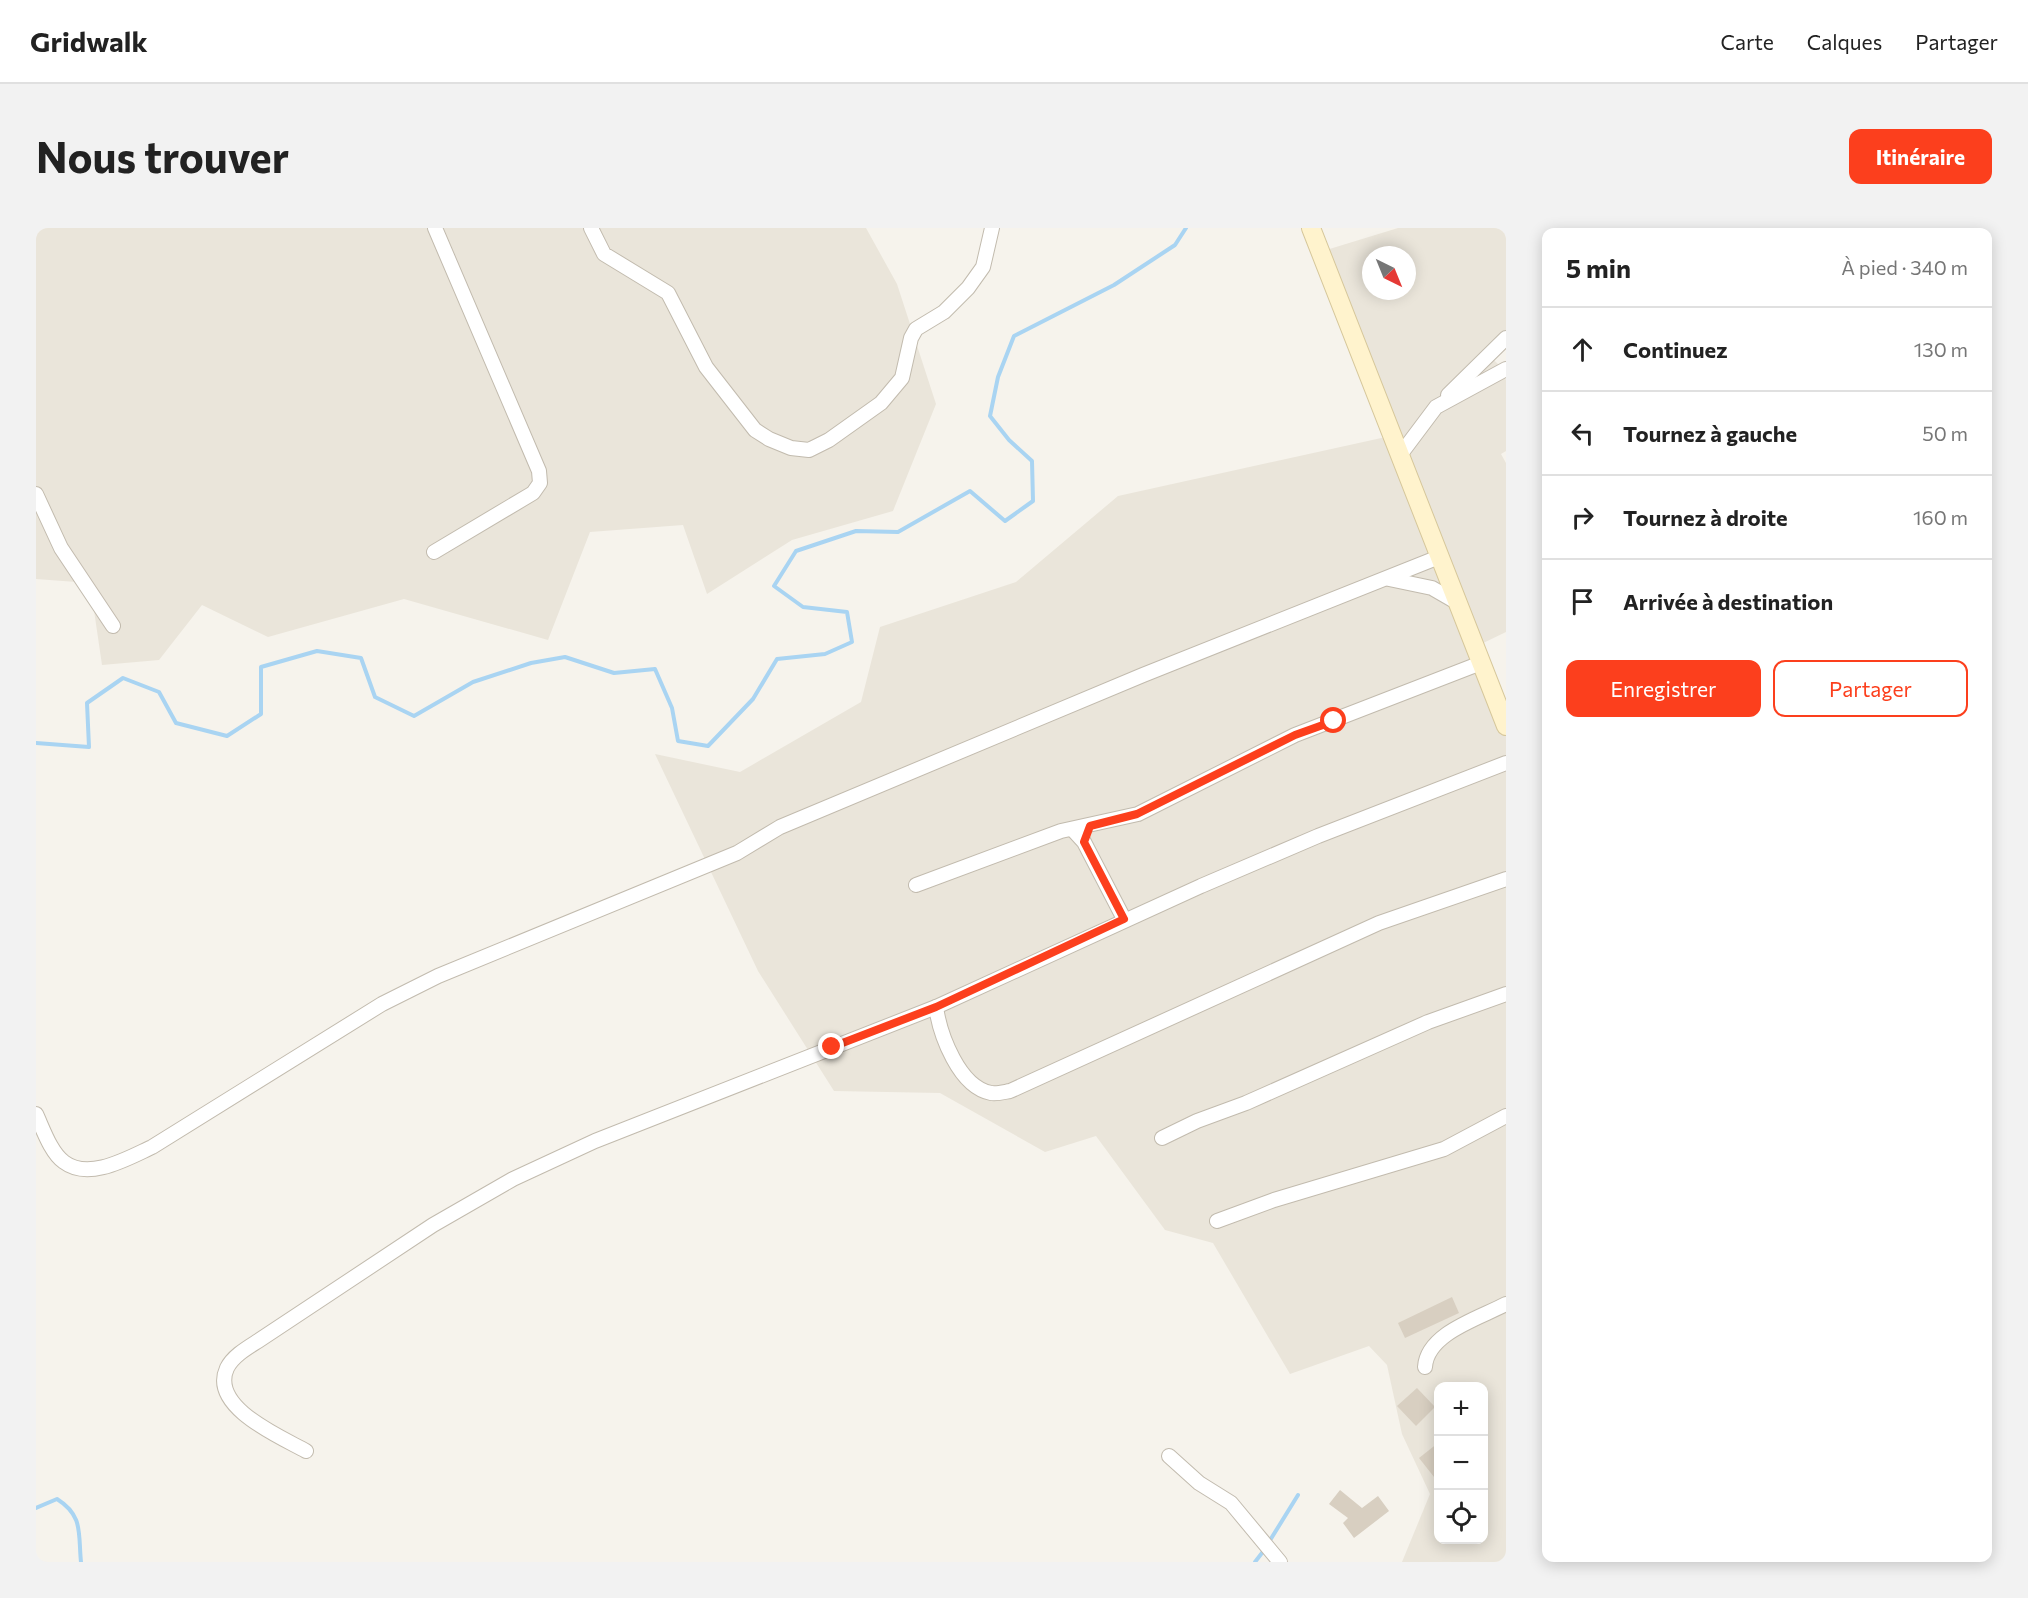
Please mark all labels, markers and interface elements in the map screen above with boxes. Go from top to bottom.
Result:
text: Gridwalk [30,24,148,58]
text: Carte [1721,29,1774,54]
text: Calques [1807,29,1882,54]
text: Partager [1915,29,1998,54]
button: Itinéraire [1849,129,1992,184]
text: Nous trouver [36,130,289,182]
north arrow [1362,246,1416,300]
text: 5 min [1566,252,1631,283]
text: À pied · 340 m [1841,255,1968,279]
icon: ahead [1566,333,1599,366]
text: Continuez [1623,336,1728,363]
text: 130 m [1914,337,1968,361]
icon: left [1566,417,1599,450]
text: Tournez à gauche [1623,420,1797,447]
text: 50 m [1922,421,1968,445]
icon: right [1566,501,1599,534]
text: Tournez à droite [1623,504,1788,531]
text: 160 m [1913,505,1968,529]
icon: arrive [1566,585,1599,618]
text: Arrivée à destination [1623,588,1833,615]
button: Enregistrer [1566,660,1761,717]
button: Partager [1773,660,1968,717]
route start [1320,707,1346,733]
route end [818,1033,844,1059]
map controls [1434,1382,1488,1544]
button: + [1434,1382,1488,1436]
button: − [1434,1436,1488,1490]
button: locate [1434,1490,1488,1544]

